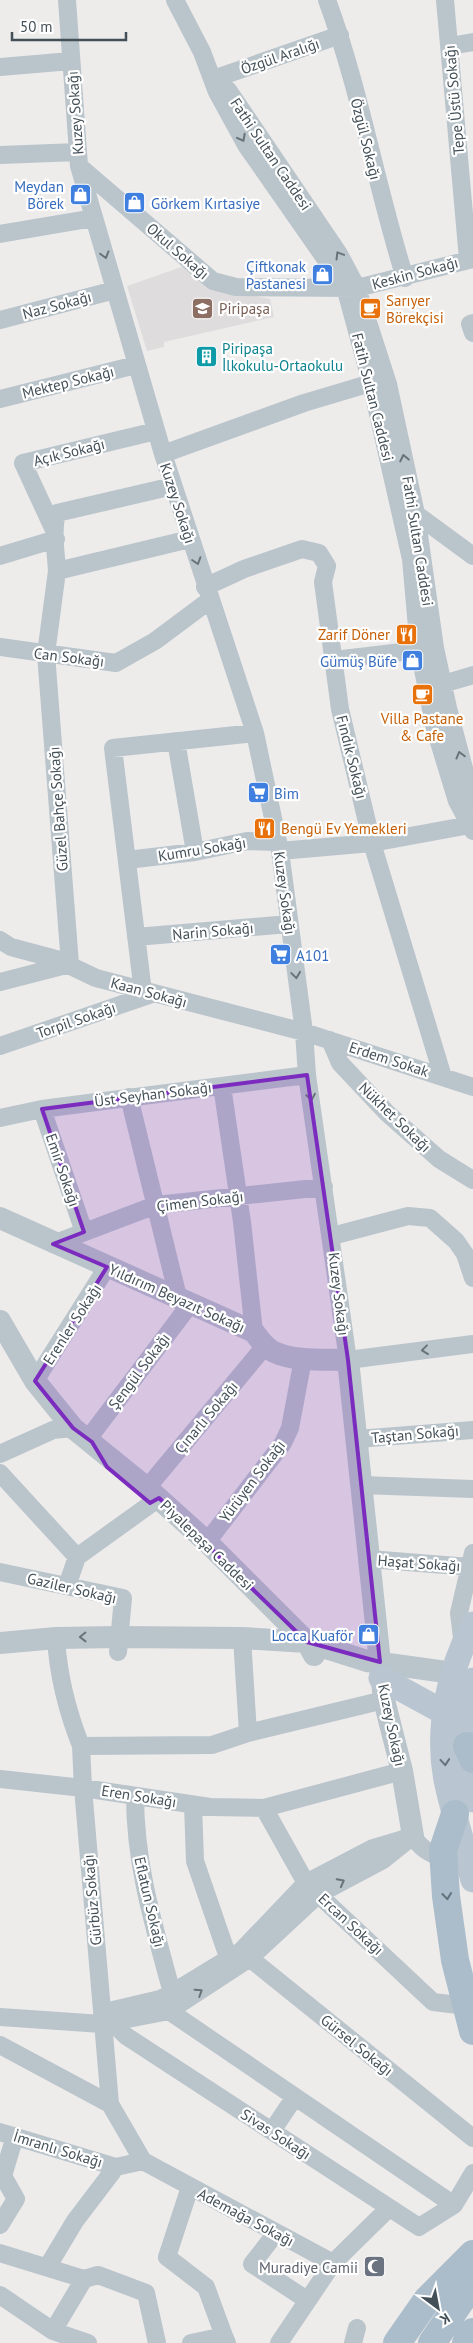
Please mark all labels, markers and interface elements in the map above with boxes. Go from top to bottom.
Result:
scale bar [12,10,126,42]
text: 50 m [20,17,53,36]
street label: Özgül Aralığı [238,34,322,78]
street label: Tepe Üstü Sokağı [440,45,468,155]
street label: Kuzey Sokağı [63,71,87,155]
street label: Fathi Sultan Caddesi [226,94,316,214]
street label: Özgül Sokağı [347,96,385,182]
one-way arrow [236,133,246,142]
place label: Meydan Börek [14,177,65,213]
shop icon: Meydan Börek [68,183,92,207]
shop icon: Görkem Kırtasiye [123,191,147,215]
place label: Görkem Kırtasiye [151,194,260,213]
street label: Okul Sokağı [143,219,213,283]
one-way arrow [99,250,109,258]
one-way arrow [335,251,345,260]
street label: Keskin Sokağı [370,252,460,294]
place label: Çiftkonak Pastanesi [246,257,307,293]
shop icon: Çiftkonak Pastanesi [310,263,334,287]
street label: Naz Sokağı [20,287,94,323]
place label: Sarıyer Börekçisi [386,291,444,327]
school or university icon: Piripaşa [191,296,215,320]
cafe icon: Sarıyer Börekçisi [358,297,382,321]
place label: Piripaşa [219,299,270,318]
street label: Fatih Sultan Caddesi [348,331,398,463]
place label: Piripaşa İlkokulu-Ortaokulu [222,339,343,375]
building icon: Piripaşa İlkokulu-Ortaokulu [194,345,218,369]
street label: Mektep Sokağı [20,361,116,403]
street label: Açık Sokağı [31,434,107,470]
one-way arrow [399,454,410,463]
street label: Kuzey Sokağı [156,460,200,546]
street label: Fathi Sultan Caddesi [398,475,438,607]
one-way arrow [191,556,201,565]
restaurant icon: Zarif Döner [394,622,418,646]
place label: Zarif Döner [318,625,390,644]
street label: Can Sokağı [33,643,105,671]
shop icon: Gümüş Büfe [401,649,425,673]
place label: Gümüş Büfe [320,652,397,671]
cafe icon: Villa Pastane & Cafe [410,683,434,707]
place label: Villa Pastane & Cafe [380,709,463,745]
street label: Fındık Sokağı [332,713,372,801]
street label: Güzel Bahçe Sokağı [44,746,72,872]
one-way arrow [455,751,466,760]
supermarket icon: Bim [246,781,270,805]
place label: Bim [274,784,299,803]
restaurant icon: Bengü Ev Yemekleri [253,816,277,840]
place label: Bengü Ev Yemekleri [281,819,407,838]
street label: Kumru Sokağı [157,833,247,865]
street label: Kuzey Sokağı [270,850,300,936]
street label: Narin Sokağı [172,918,254,944]
supermarket icon: A101 [268,943,292,967]
place label: A101 [296,946,329,965]
one-way arrow [290,972,301,980]
street label: Kaan Sokağı [109,973,189,1011]
street label: Torpil Sokağı [34,998,118,1042]
street label: Erdem Sokak [347,1037,432,1081]
street label: Üst Seyhan Sokağı [93,1077,213,1111]
street label: Nükhet Sokağı [355,1078,435,1156]
one-way arrow [305,1093,315,1102]
street label: Emir Sokağı [42,1131,84,1209]
street label: Çimen Sokağı [156,1186,244,1216]
street label: Kuzey Sokağı [324,1251,354,1337]
street label: Yıldırım Beyazıt Sokağı [106,1259,248,1337]
street label: Erenler Sokağı [39,1280,105,1368]
street label: Şengül Sokağı [104,1329,174,1413]
one-way arrow [420,1344,428,1355]
street label: Çınarlı Sokağı [170,1377,242,1457]
street label: Taştan Sokağı [370,1421,460,1447]
street label: Yürüyen Sokağı [215,1436,289,1526]
street label: Piyalepaşa Caddesi [157,1496,257,1594]
street label: Haşat Sokağı [377,1551,461,1575]
street label: Gaziler Sokağı [25,1568,119,1608]
shop icon: Locca Kuaför [357,1623,381,1647]
place label: Locca Kuaför [271,1626,353,1645]
one-way arrow [79,1632,87,1643]
street label: Kuzey Sokağı [374,1682,410,1768]
one-way arrow [439,1758,450,1766]
street label: Eren Sokağı [100,1781,178,1811]
street label: Gürbüz Sokağı [79,1854,105,1946]
street label: Eflatun Sokağı [130,1855,170,1949]
one-way arrow [335,1878,344,1888]
street label: Ercan Sokağı [314,1889,388,1959]
one-way arrow [441,1892,452,1900]
one-way arrow [194,1988,203,1998]
street label: Gürsel Sokağı [317,2010,397,2080]
street label: Sivas Sokağı [237,2104,315,2164]
street label: İmranlı Sokağı [11,2126,105,2172]
street label: Ademağa Sokağı [195,2184,297,2250]
mosque icon: Muradiye Camii [362,2255,386,2279]
place label: Muradiye Camii [259,2258,358,2277]
north arrow [413,2283,463,2333]
text: K [436,2309,453,2329]

